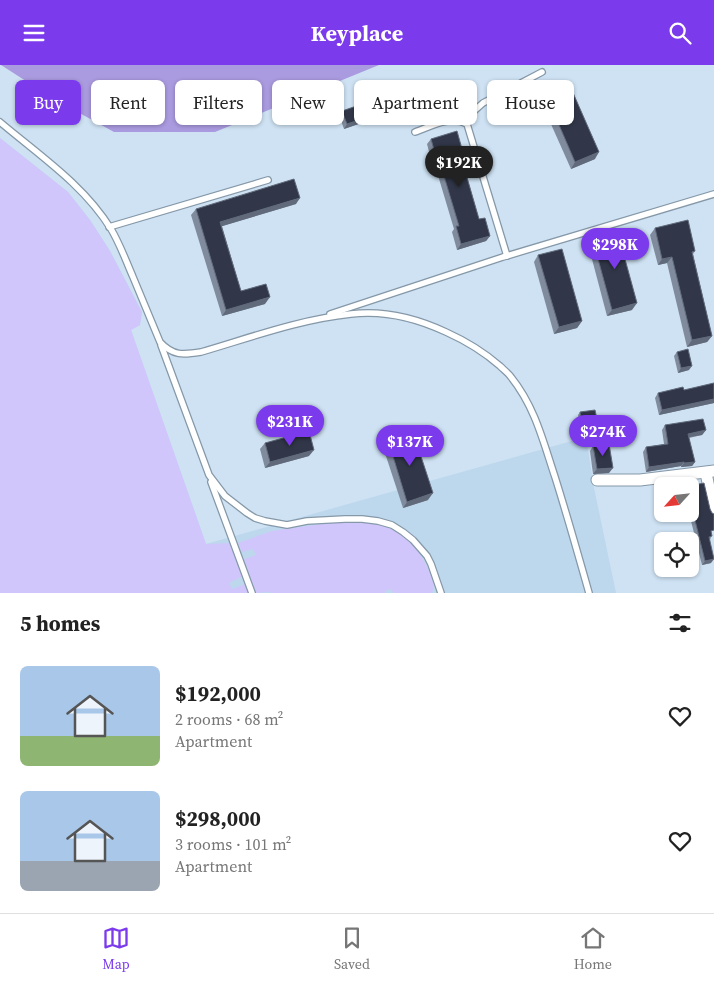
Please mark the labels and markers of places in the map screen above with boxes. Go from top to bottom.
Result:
pin: $192K [424,145,494,188]
pin: $298K [580,227,650,270]
pin: $231K [255,405,325,447]
pin: $274K [568,415,638,457]
pin: $137K [375,425,445,467]

